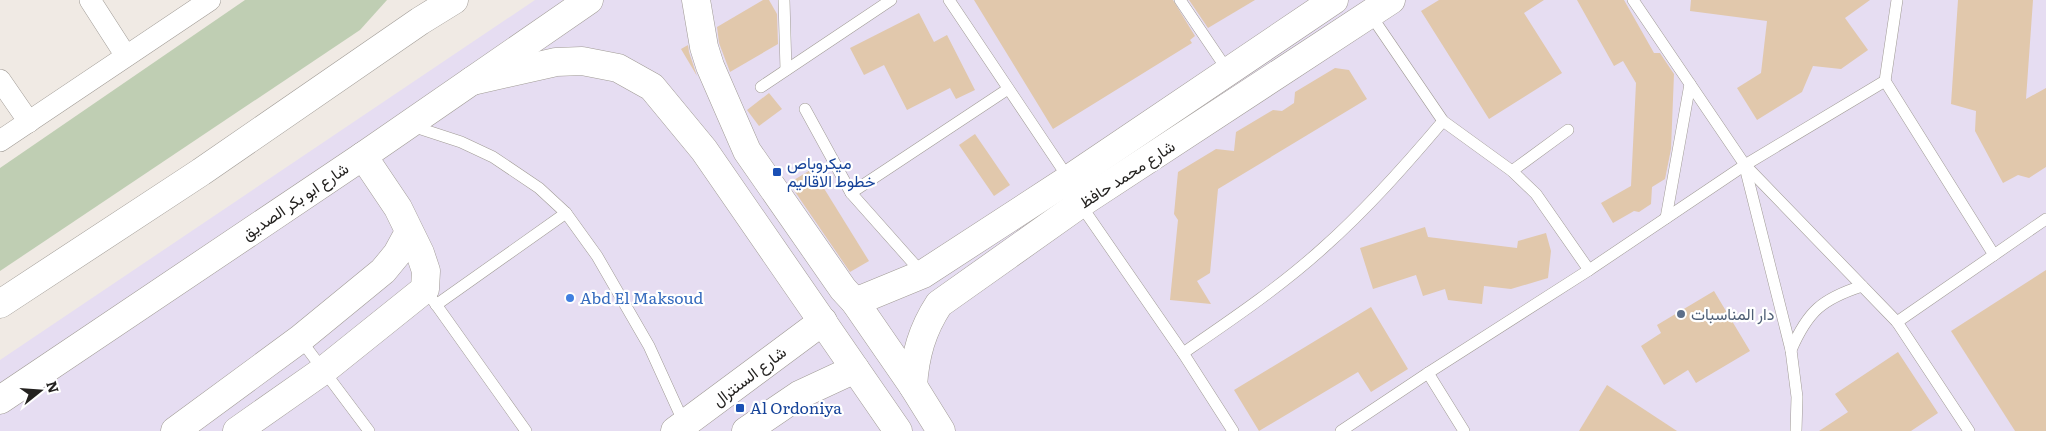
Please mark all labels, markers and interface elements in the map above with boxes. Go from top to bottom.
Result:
street label: شارع محمد حافظ [1074,133,1180,214]
place label: ميكروباص خطوط الاقاليم [787,150,876,192]
street label: شارع ابو بكر الصديق [236,155,353,246]
marker: ميكروباص خطوط الاقاليم [771,166,783,178]
place label: Abd El Maksoud [580,285,704,309]
marker: Abd El Maksoud [564,292,576,304]
place label: دار المناسبات [1691,301,1774,325]
marker: دار المناسبات [1675,308,1687,320]
street label: شارع السنترال [706,339,791,412]
north arrow [15,366,65,416]
text: N [42,378,65,396]
place label: Al Ordoniya [750,395,842,419]
marker: Al Ordoniya [734,402,746,414]

